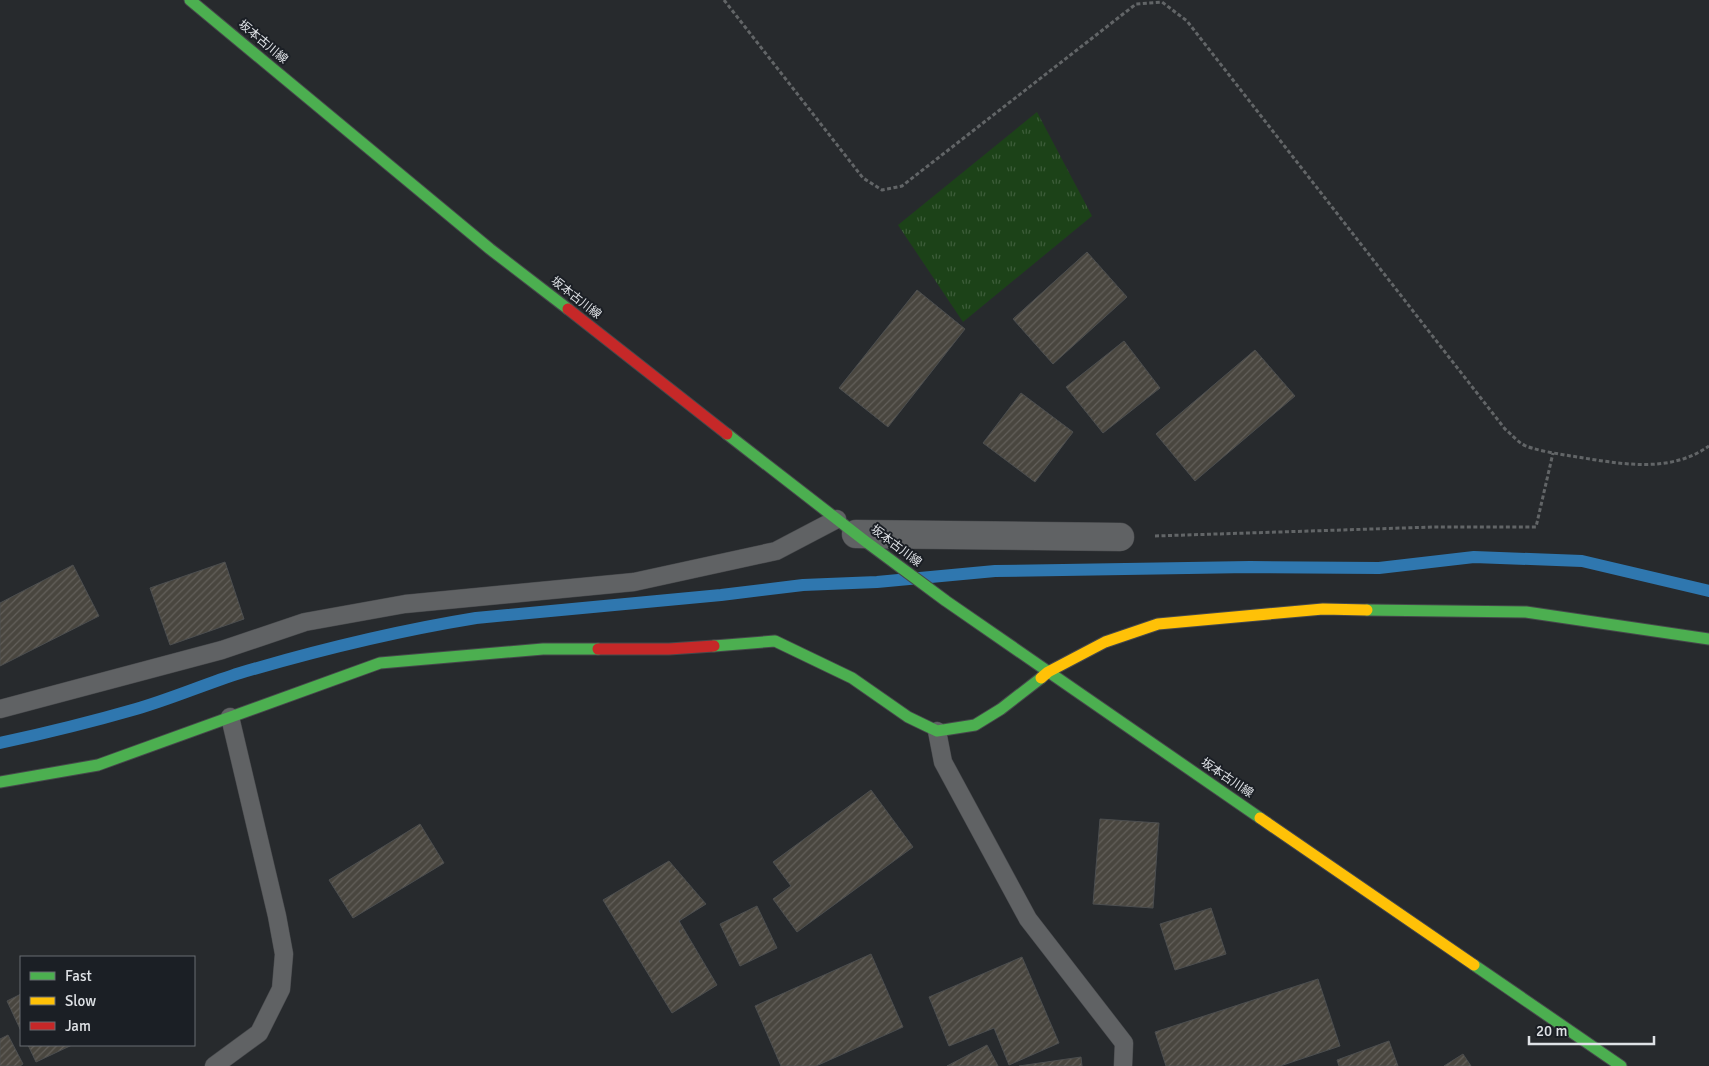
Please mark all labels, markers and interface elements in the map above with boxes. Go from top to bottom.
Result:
street label: 坂本古川線 [235,17,291,67]
street label: 坂本古川線 [548,274,604,322]
street label: 坂本古川線 [868,522,924,570]
street label: 坂本古川線 [1198,755,1256,801]
legend [20,956,195,1046]
text: Fast [65,967,92,985]
text: Slow [65,992,96,1010]
scale bar [1529,1014,1654,1046]
text: Jam [65,1017,91,1035]
text: 20 m [1536,1022,1567,1040]

